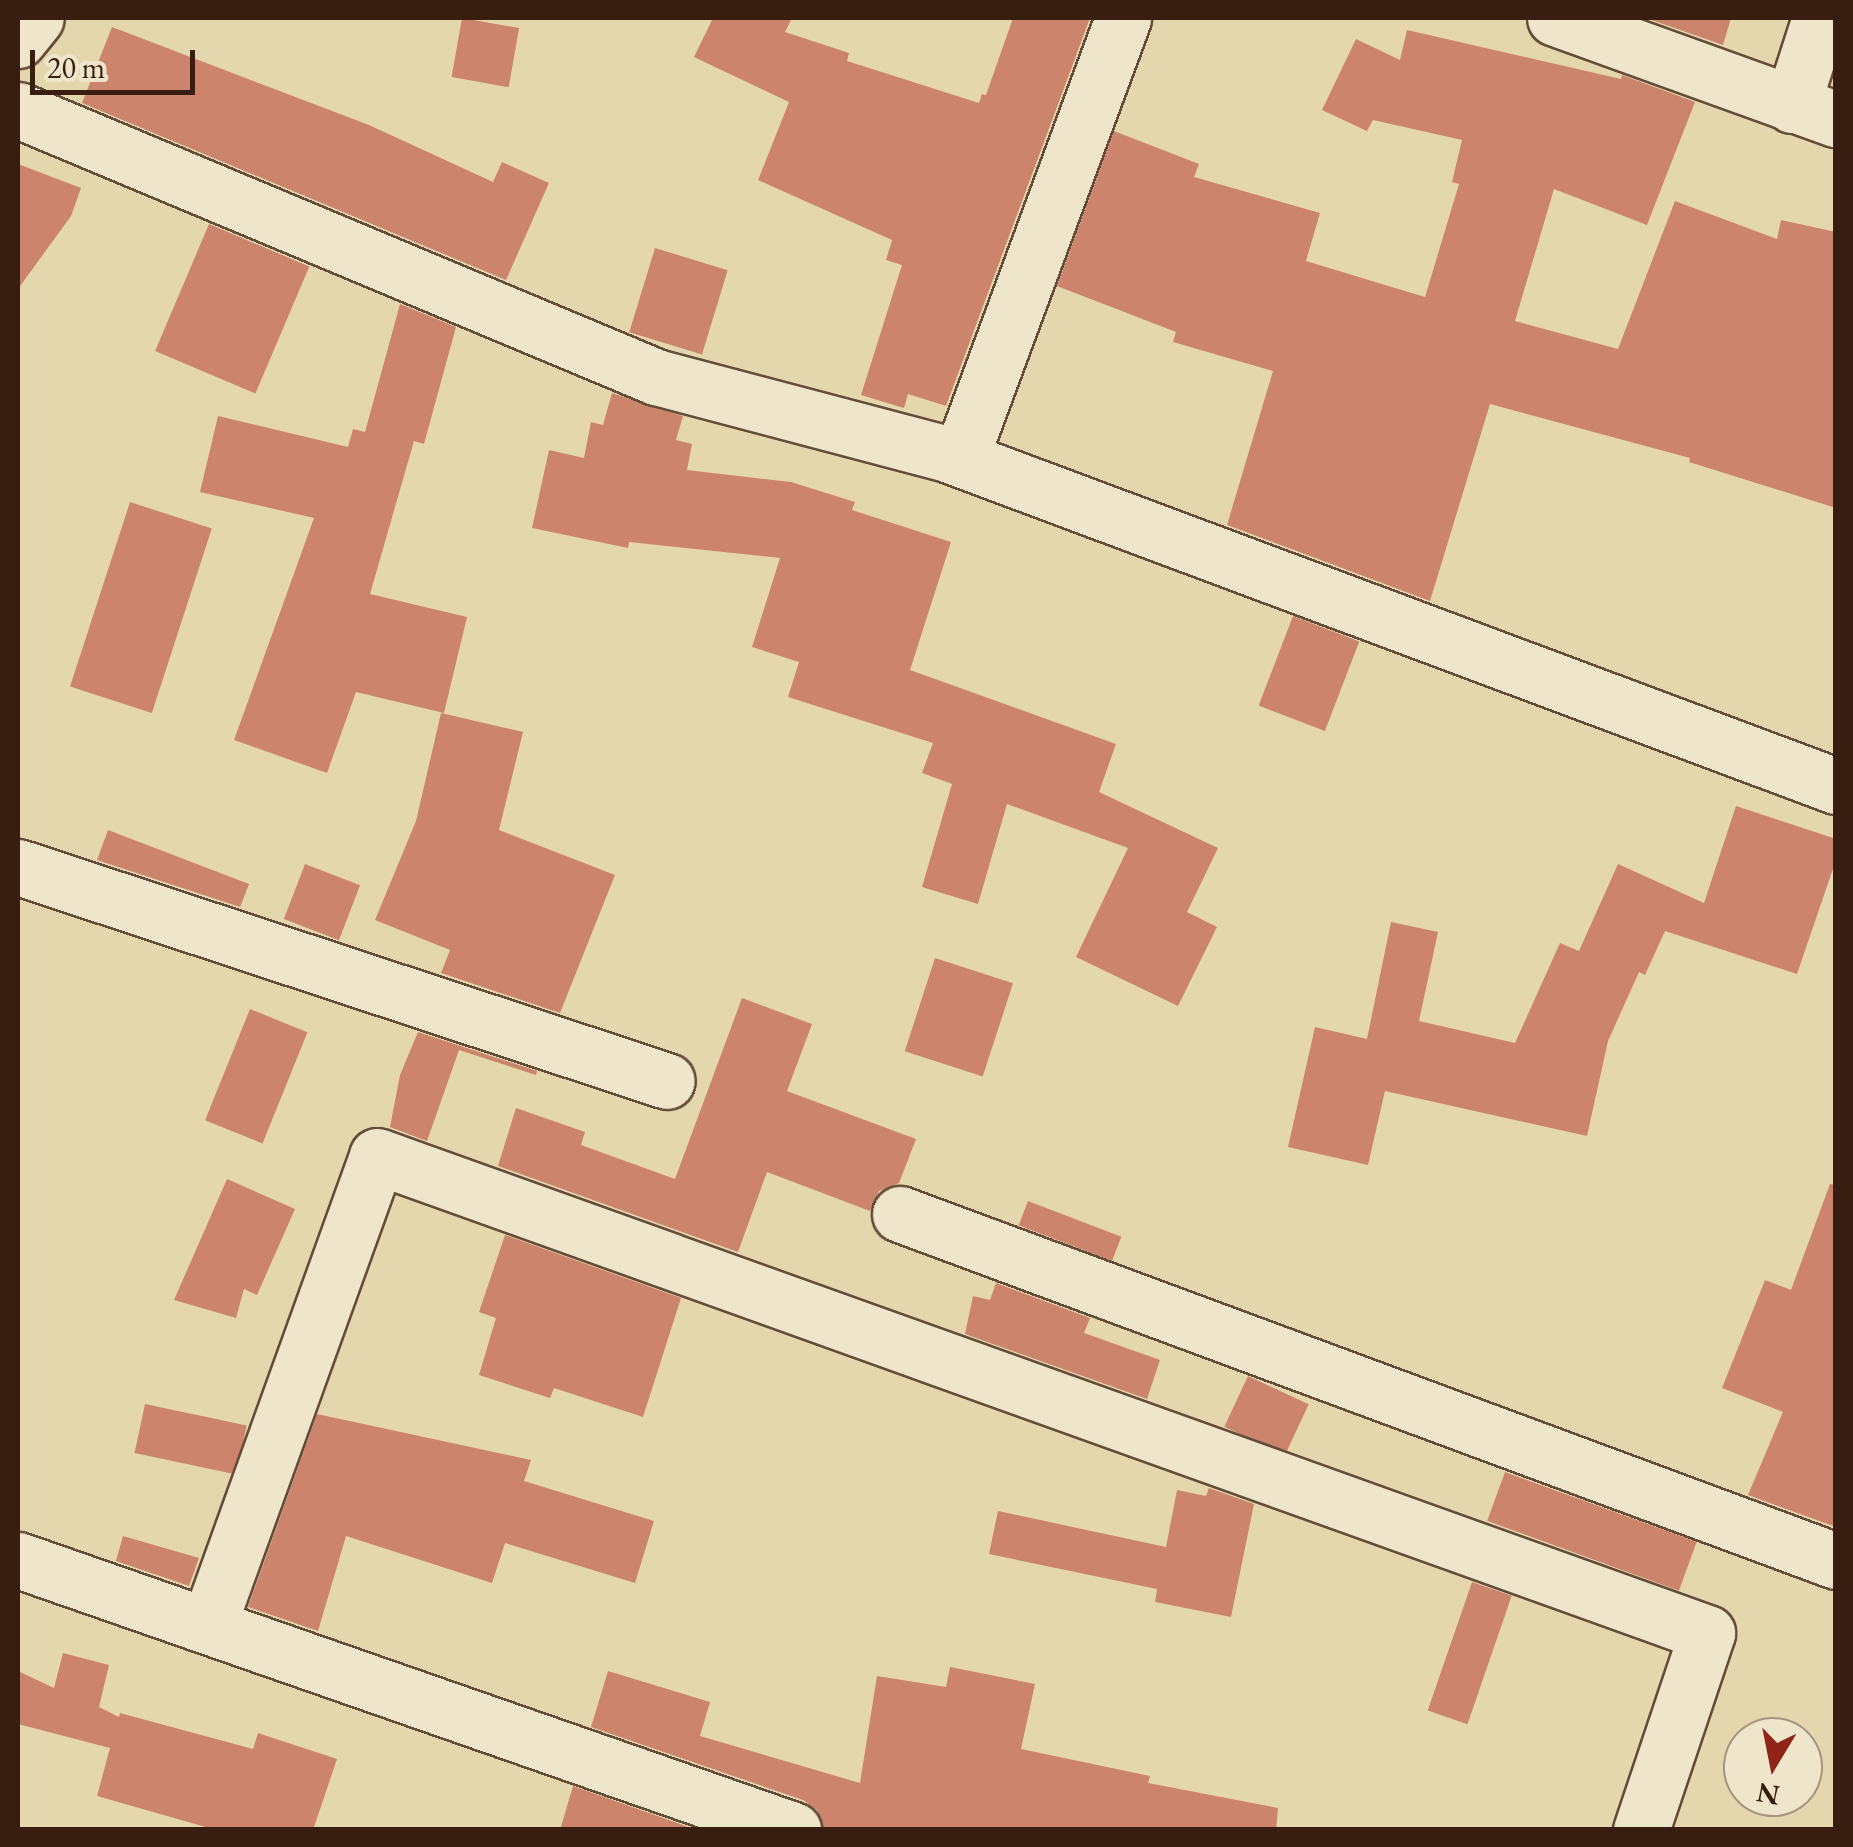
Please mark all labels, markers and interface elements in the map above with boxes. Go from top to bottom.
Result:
scale bar [35,30,200,92]
text: 20 m [47,48,105,87]
north arrow [1723,1717,1823,1817]
text: N [1754,1775,1782,1814]

